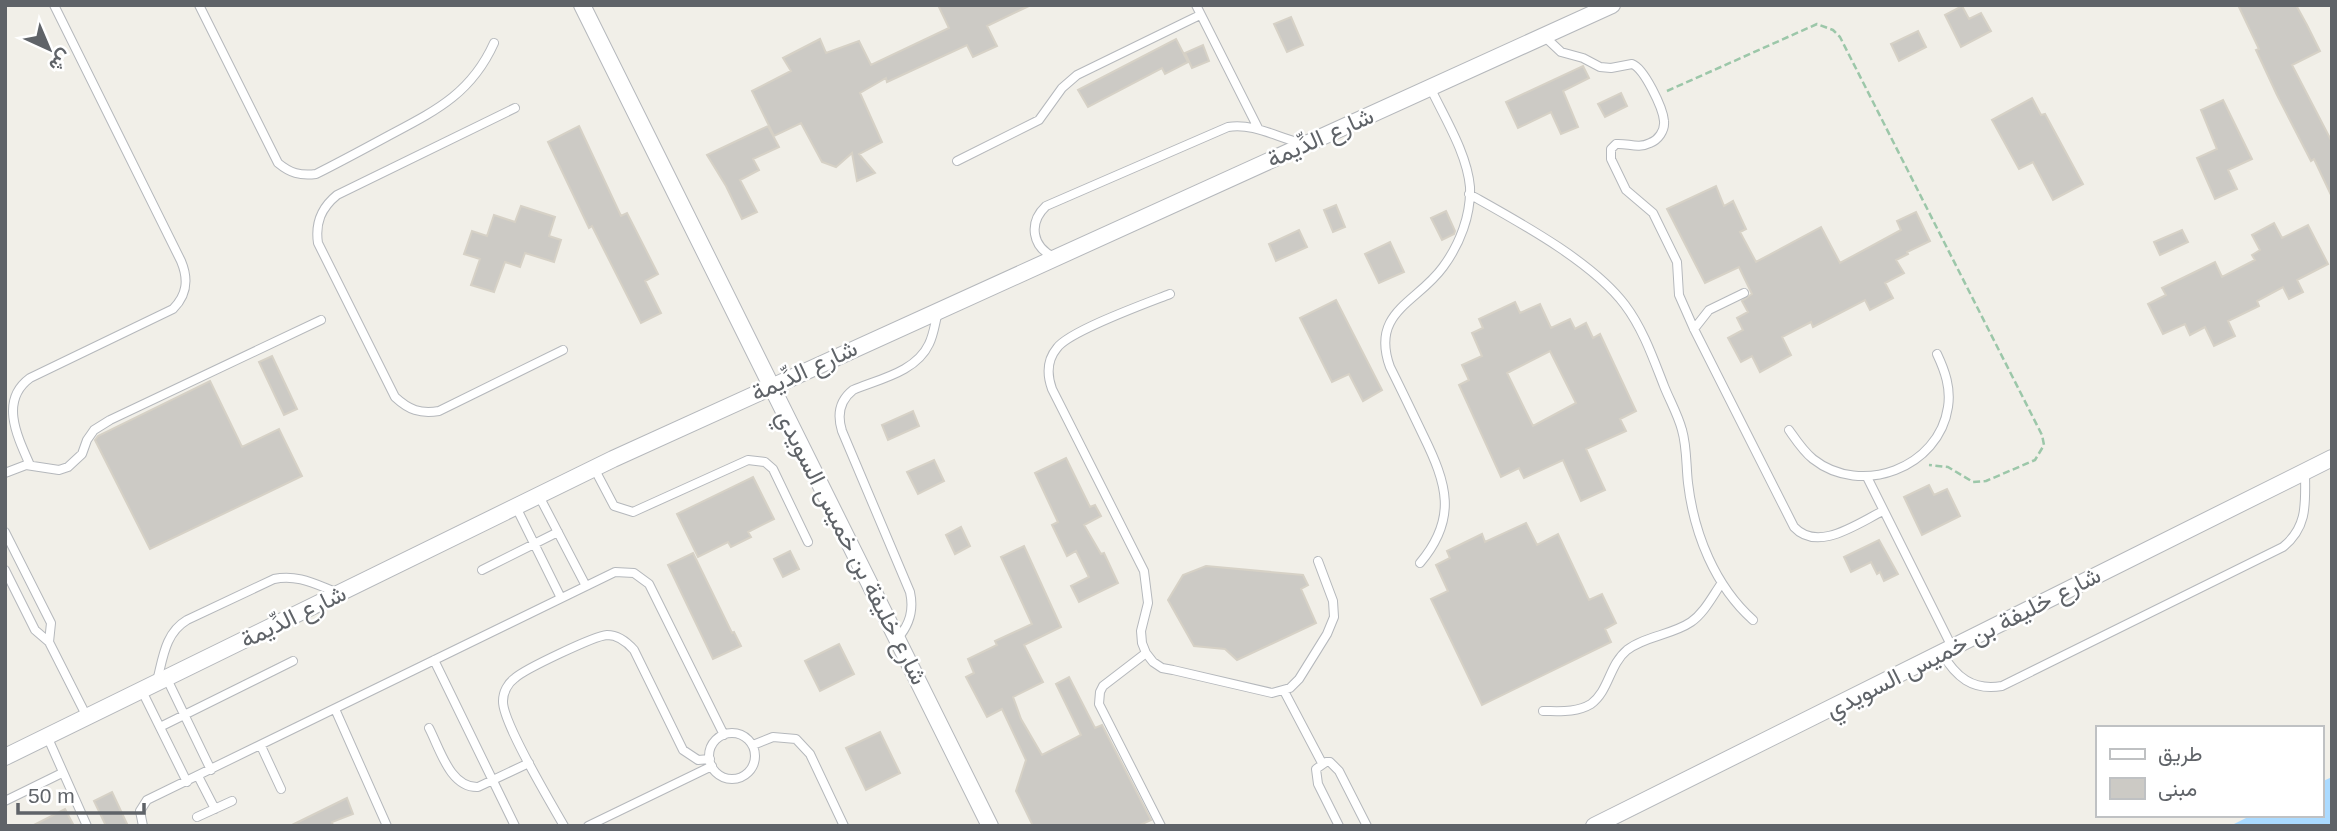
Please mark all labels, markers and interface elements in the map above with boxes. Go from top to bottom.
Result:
north arrow [14,14,84,84]
text: ش [44,45,76,76]
street label: شارع الدِّيمة [1263,102,1379,175]
street label: شارع الدِّيمة [747,334,863,409]
street label: شارع خليفة بن خميس السويدي [765,405,933,692]
street label: شارع خليفة بن خميس السويدي [1821,561,2108,729]
street label: شارع الدِّيمة [236,579,351,656]
legend [2096,726,2323,817]
text: طريق [2158,742,2203,767]
scale bar [18,772,144,816]
text: مبنى [2158,777,2197,801]
text: 50 m [28,784,75,807]

